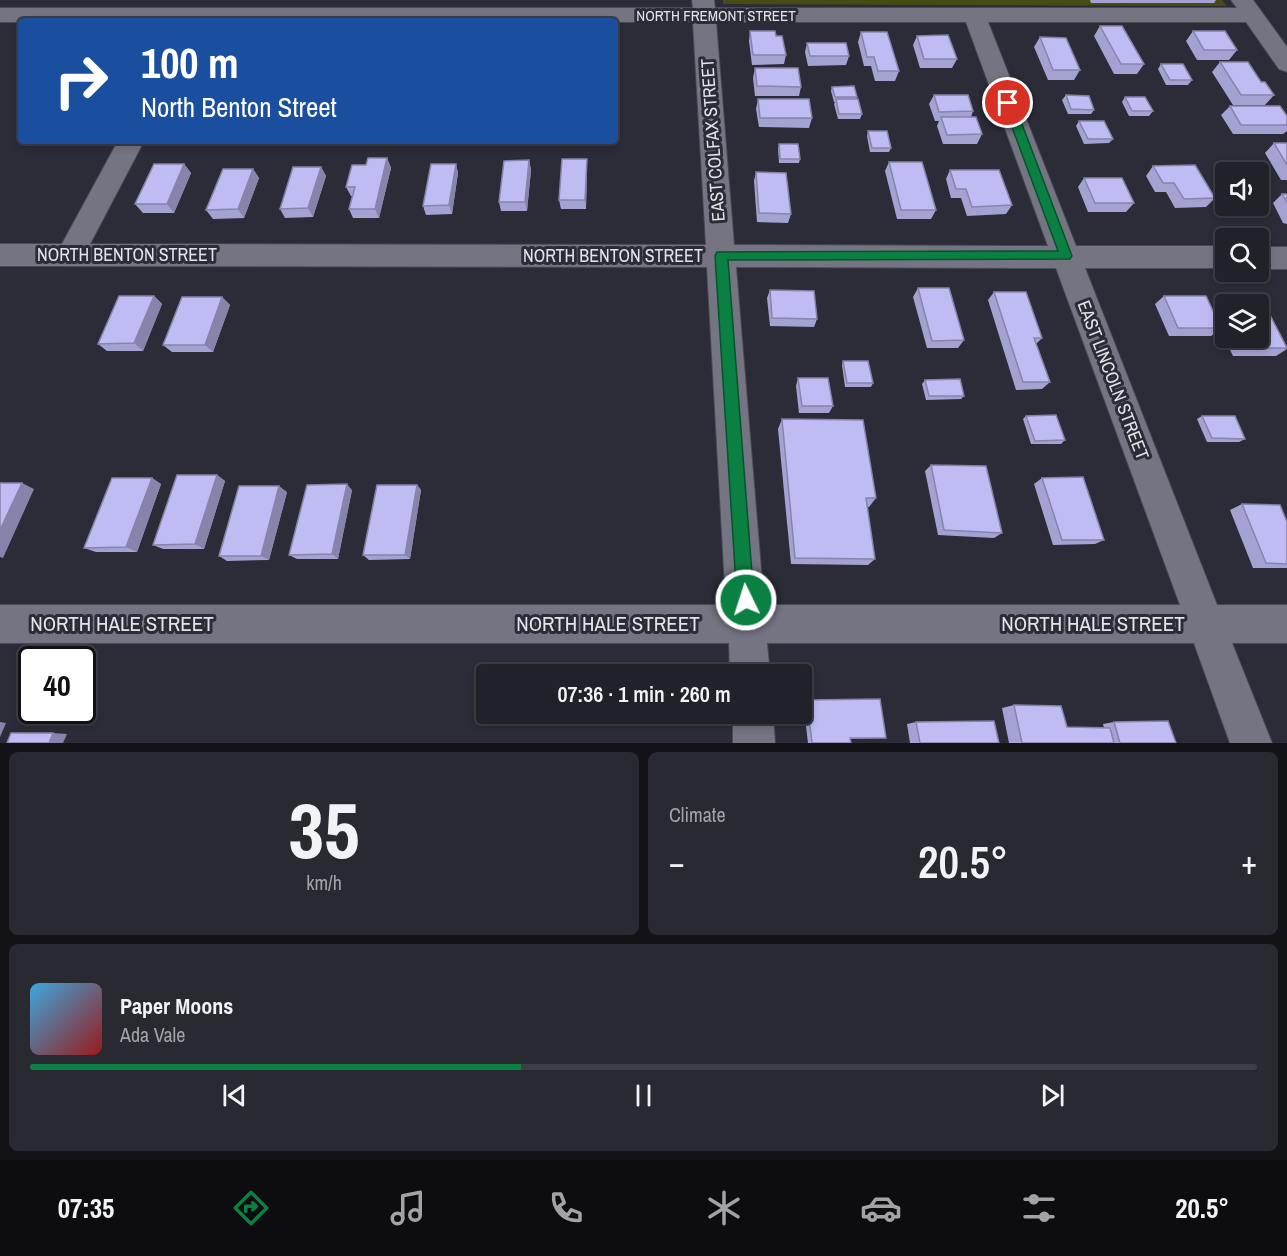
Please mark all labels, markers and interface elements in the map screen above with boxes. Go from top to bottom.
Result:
street label: NORTH FREMONT STREET [636,5,796,26]
text: 100 m [141,35,239,91]
icon: right [42,42,120,120]
street label: EAST COLFAX STREET [694,58,731,222]
pin [982,77,1033,128]
icon: arrive [991,86,1024,119]
text: North Benton Street [141,89,337,125]
map controls [1215,162,1269,348]
button: sound [1215,162,1269,216]
button: search [1215,228,1269,282]
street label: NORTH BENTON STREET [37,242,217,267]
street label: NORTH BENTON STREET [523,243,703,268]
button: layers [1215,294,1269,348]
street label: EAST LINCOLN STREET [1072,297,1155,463]
position arrow [714,568,778,632]
street label: NORTH HALE STREET [30,609,214,638]
street label: NORTH HALE STREET [516,609,700,638]
street label: NORTH HALE STREET [1001,609,1185,638]
speed limit sign: 40 [18,646,96,724]
text: 07:36 · 1 min · 260 m [557,679,731,709]
text: 35 [288,777,360,882]
text: Climate [669,801,726,828]
text: 20.5° [918,831,1008,892]
text: − [669,840,685,884]
text: + [1241,840,1257,884]
text: km/h [306,869,342,896]
text: Paper Moons [120,991,233,1021]
text: Ada Vale [120,1021,185,1048]
icon: previous [218,1079,251,1112]
icon: pause [627,1079,660,1112]
icon: next [1036,1079,1069,1112]
icon: directions [230,1187,272,1229]
icon: music [387,1187,429,1229]
icon: phone [545,1187,587,1229]
icon: climate [703,1187,745,1229]
icon: car [860,1187,902,1229]
icon: filters [1018,1187,1060,1229]
text: 07:35 [58,1190,114,1226]
text: 20.5° [1175,1190,1229,1226]

